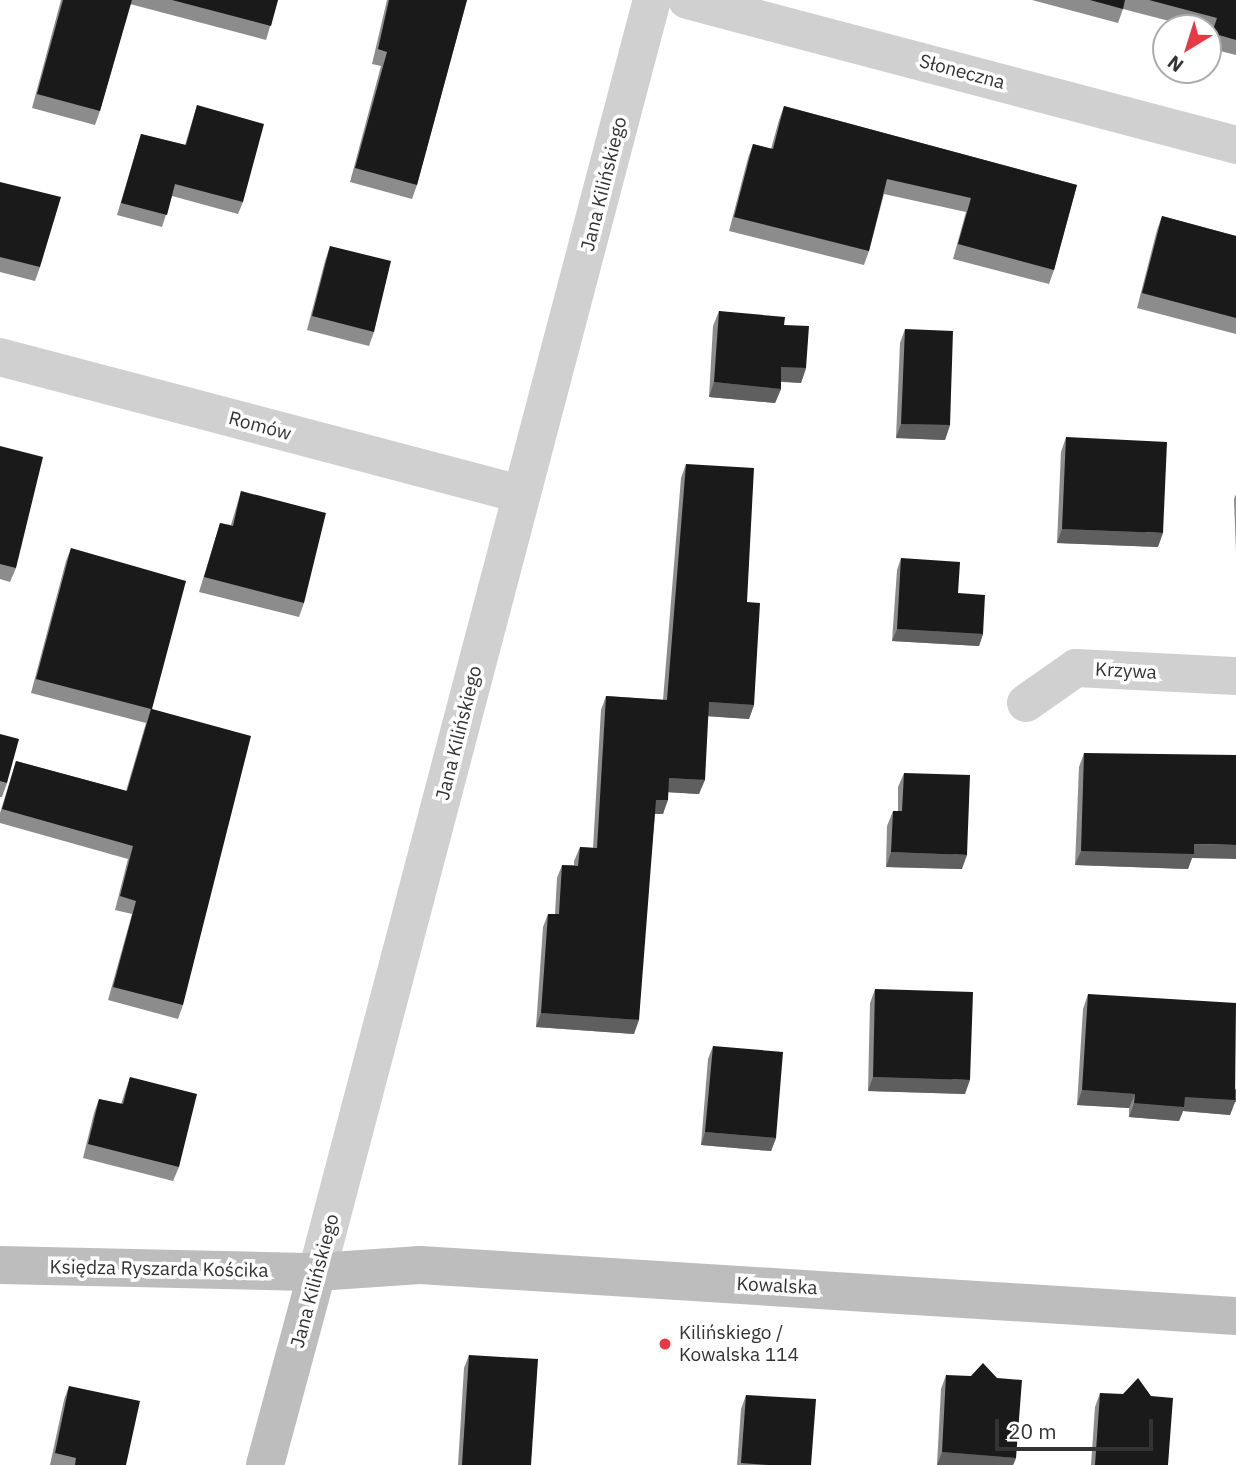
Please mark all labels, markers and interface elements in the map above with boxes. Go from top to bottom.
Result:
north arrow [1152,14,1222,84]
street label: Słoneczna [917,50,1007,94]
text: N [1162,50,1188,78]
street label: Jana Kilińskiego [576,114,632,254]
street label: Romów [226,407,294,445]
street label: Krzywa [1095,658,1157,684]
street label: Jana Kilińskiego [431,663,487,803]
street label: Jana Kilińskiego [286,1212,344,1350]
street label: Księdza Ryszarda Kościka [49,1256,269,1282]
street label: Kowalska [736,1272,818,1300]
place label: Kilińskiego / Kowalska 114 [679,1322,799,1366]
marker: Kilińskiego / Kowalska 114 [657,1336,673,1352]
scale bar [998,1406,1156,1450]
text: 20 m [1008,1417,1057,1445]

